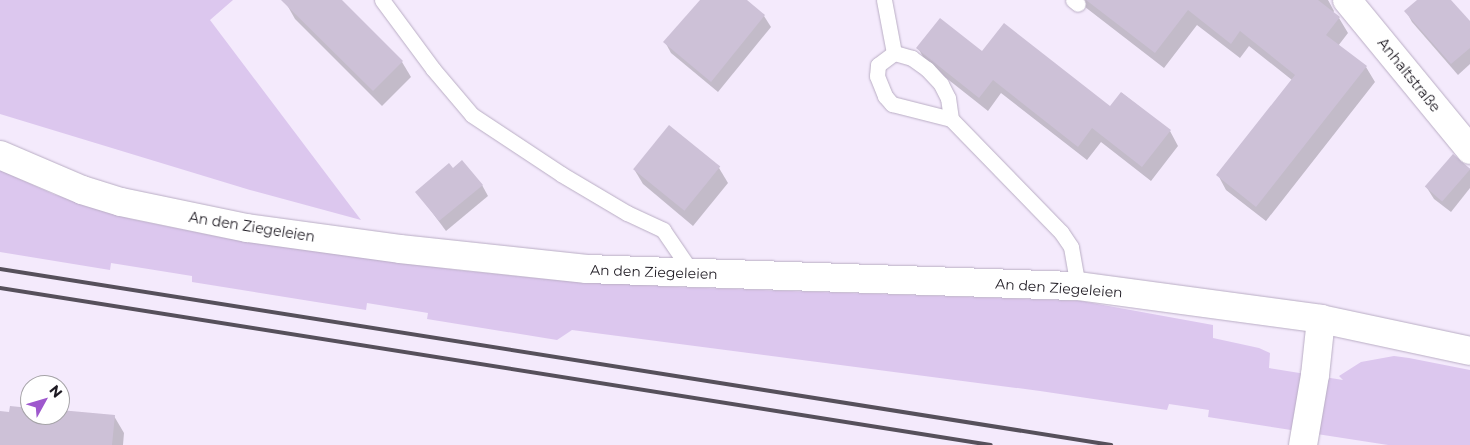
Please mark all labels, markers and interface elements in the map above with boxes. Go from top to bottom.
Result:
street label: Anhaltstraße [1374,35,1444,115]
street label: An den Ziegeleien [188,209,316,245]
street label: An den Ziegeleien [590,261,718,283]
street label: An den Ziegeleien [995,275,1123,301]
north arrow [20,375,70,425]
text: N [45,381,66,401]

